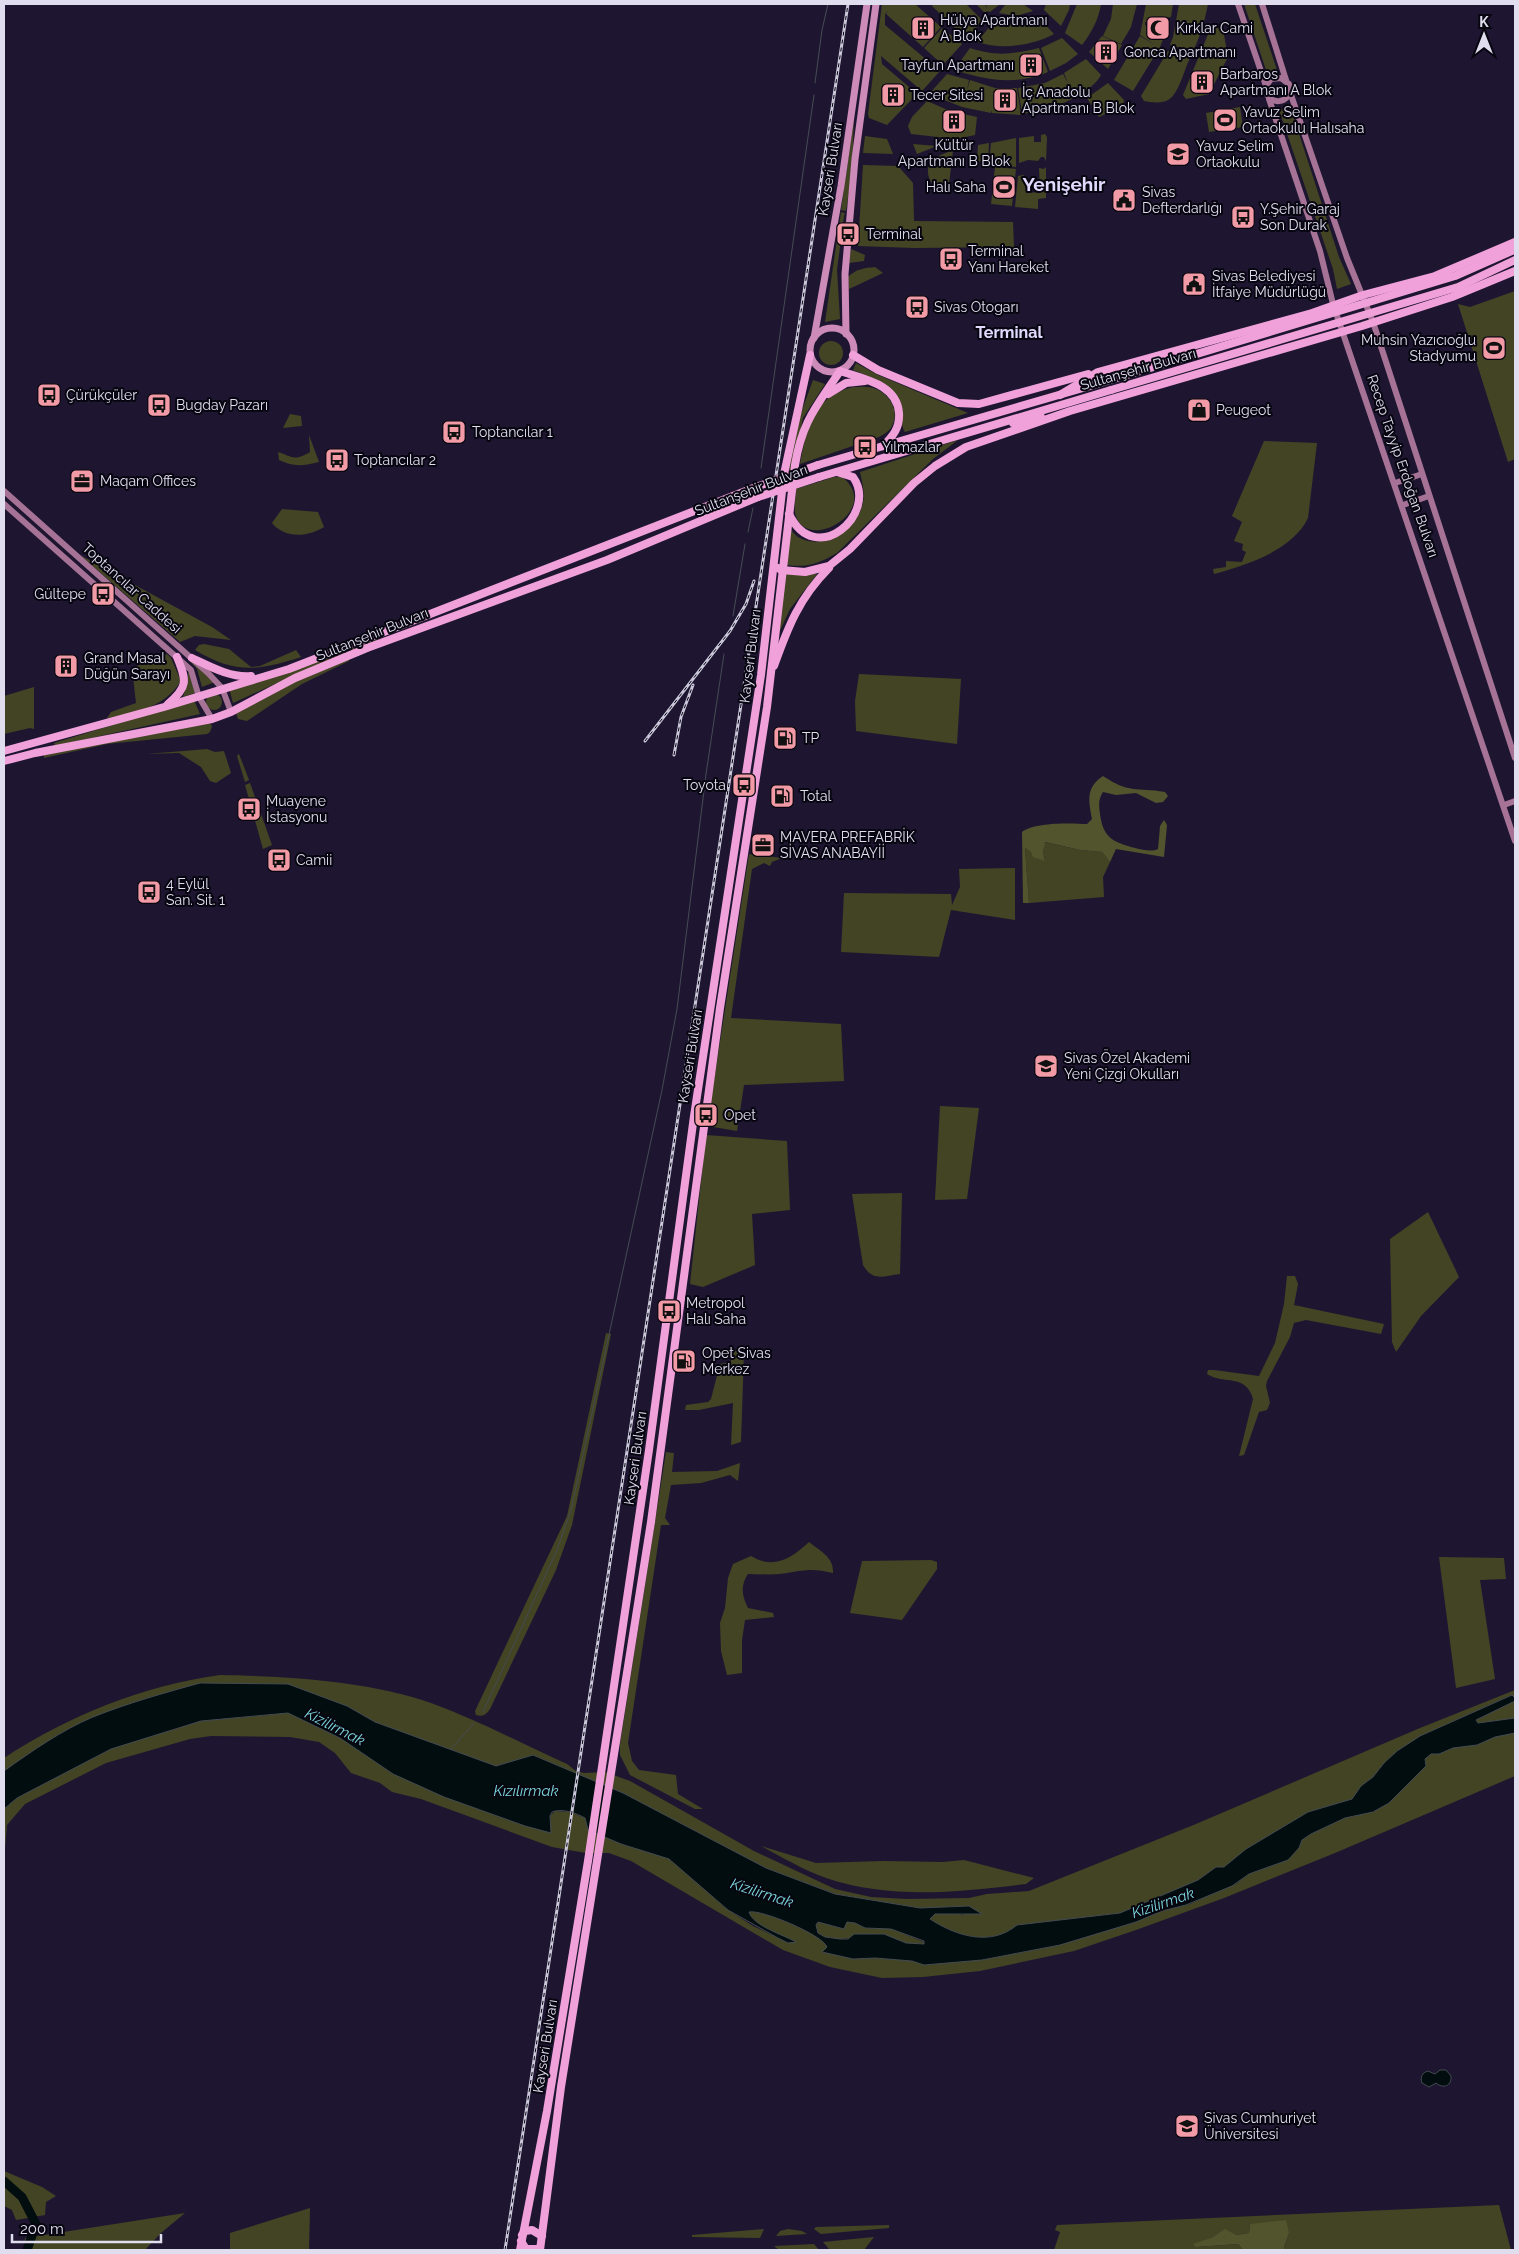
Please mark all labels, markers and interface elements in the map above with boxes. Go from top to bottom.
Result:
north arrow [1459,10,1509,60]
place label: Hülya Apartmanı A Blok [940,12,1047,44]
text: K [1479,14,1489,30]
building icon: Hülya Apartmanı A Blok [910,15,936,41]
mosque icon: Kırklar Cami [1145,15,1171,41]
place label: Kırklar Cami [1176,20,1253,36]
building icon: Gonca Apartmanı [1093,39,1119,65]
place label: Gonca Apartmanı [1124,44,1236,60]
building icon: Tayfun Apartmanı [1018,52,1044,78]
place label: Tayfun Apartmanı [901,57,1014,73]
place label: Barbaros Apartmanı A Blok [1220,66,1332,98]
building icon: Barbaros Apartmanı A Blok [1189,69,1215,95]
building icon: Tecer Sitesi [880,82,906,108]
place label: İç Anadolu Apartmanı B Blok [1022,82,1135,116]
place label: Tecer Sitesi [910,87,983,103]
building icon: İç Anadolu Apartmanı B Blok [992,87,1018,113]
place label: Yavuz Selim Ortaokulu Halısaha [1242,104,1364,136]
sports icon: Yavuz Selim Ortaokulu Halısaha [1212,107,1238,133]
building icon: Kültür Apartmanı B Blok [941,108,967,134]
street label: Kayseri Bulvarı [815,121,845,217]
place label: Kültür Apartmanı B Blok [898,137,1011,169]
place label: Yavuz Selim Ortaokulu [1196,138,1274,170]
school or university icon: Yavuz Selim Ortaokulu [1165,141,1191,167]
district label: Yenişehir [1023,173,1106,195]
sports icon: Halı Saha [991,174,1017,200]
place label: Halı Saha [926,179,986,195]
place label: Sivas Defterdarlığı [1142,184,1222,216]
public building icon: Sivas Defterdarlığı [1111,187,1137,213]
place label: Y.Şehir Garaj Son Durak [1260,201,1340,233]
bus stop icon: Y.Şehir Garaj Son Durak [1230,204,1256,230]
bus stop icon: Terminal [835,221,861,247]
place label: Terminal [866,226,922,242]
place label: Terminal Yanı Hareket [968,243,1049,275]
bus stop icon: Terminal Yanı Hareket [938,246,964,272]
place label: Sivas Belediyesi İtfaiye Müdürlüğü [1212,268,1326,300]
public building icon: Sivas Belediyesi İtfaiye Müdürlüğü [1181,271,1207,297]
bus stop icon: Sivas Otogarı [904,294,930,320]
place label: Sivas Otogarı [934,299,1018,315]
district label: Terminal [976,323,1043,342]
place label: Muhsin Yazıcıoğlu Stadyumu [1361,332,1476,364]
sports icon: Muhsin Yazıcıoğlu Stadyumu [1481,335,1507,361]
street label: Sultanşehir Bulvarı [1078,345,1198,393]
street label: Recep Tayyip Erdoğan Bulvarı [1364,373,1442,559]
bus stop icon: Çürükçüler [36,382,62,408]
place label: Çürükçüler [66,387,137,403]
bus stop icon: Bugday Pazarı [146,392,172,418]
place label: Bugday Pazarı [176,397,268,413]
shop icon: Peugeot [1186,397,1212,423]
place label: Peugeot [1216,402,1271,418]
bus stop icon: Toptancılar 1 [441,419,467,445]
place label: Toptancılar 1 [472,424,553,440]
bus stop icon: Yılmazlar [852,434,878,460]
place label: Yılmazlar [882,439,941,455]
bus stop icon: Toptancılar 2 [324,447,350,473]
place label: Toptancılar 2 [354,452,436,468]
street label: Sultanşehir Bulvarı [692,461,810,519]
office icon: Maqam Offices [69,468,95,494]
place label: Maqam Offices [100,473,196,489]
street label: Toptancılar Caddesi [79,539,185,637]
bus stop icon: Gültepe [90,581,116,607]
place label: Gültepe [34,586,86,602]
street label: Sultanşehir Bulvarı [314,604,430,664]
street label: Kayseri Bulvarı [736,608,764,704]
place label: Grand Masal Düğün Sarayı [84,650,170,682]
building icon: Grand Masal Düğün Sarayı [53,653,79,679]
fuel station icon: TP [772,725,798,751]
place label: TP [802,730,820,746]
bus stop icon: Toyota [731,772,757,798]
place label: Toyota [683,777,726,793]
fuel station icon: Total [769,783,795,809]
place label: Total [800,788,832,804]
place label: Muayene İstasyonu [266,793,327,825]
bus stop icon: Muayene İstasyonu [236,796,262,822]
place label: MAVERA PREFABRİK SİVAS ANABAYİİ [780,827,915,861]
office icon: MAVERA PREFABRİK SİVAS ANABAYİİ [750,832,776,858]
bus stop icon: Camii [266,847,292,873]
place label: Camii [296,852,332,868]
place label: 4 Eylül San. Sit. 1 [166,876,225,908]
bus stop icon: 4 Eylül San. Sit. 1 [136,879,162,905]
street label: Kayseri Bulvarı [675,1008,705,1104]
place label: Sivas Özel Akademi Yeni Çizgi Okulları [1064,1048,1190,1082]
school or university icon: Sivas Özel Akademi Yeni Çizgi Okulları [1033,1053,1059,1079]
bus stop icon: Opet [693,1102,719,1128]
place label: Opet [724,1107,756,1123]
place label: Metropol Halı Saha [686,1295,746,1327]
bus stop icon: Metropol Halı Saha [656,1298,682,1324]
place label: Opet Sivas Merkez [702,1345,771,1377]
fuel station icon: Opet Sivas Merkez [671,1348,697,1374]
street label: Kayseri Bulvarı [621,1410,649,1506]
water label: Kizilirmak [302,1704,368,1750]
water label: Kızılırmak [493,1782,559,1800]
water label: Kizilirmak [728,1874,796,1912]
water label: Kizilirmak [1129,1884,1197,1922]
street label: Kayseri Bulvarı [530,1998,560,2094]
place label: Sivas Cumhuriyet Üniversitesi [1204,2110,1316,2142]
school or university icon: Sivas Cumhuriyet Üniversitesi [1174,2113,1200,2139]
scale bar [12,2212,161,2244]
text: 200 m [20,2220,64,2238]

